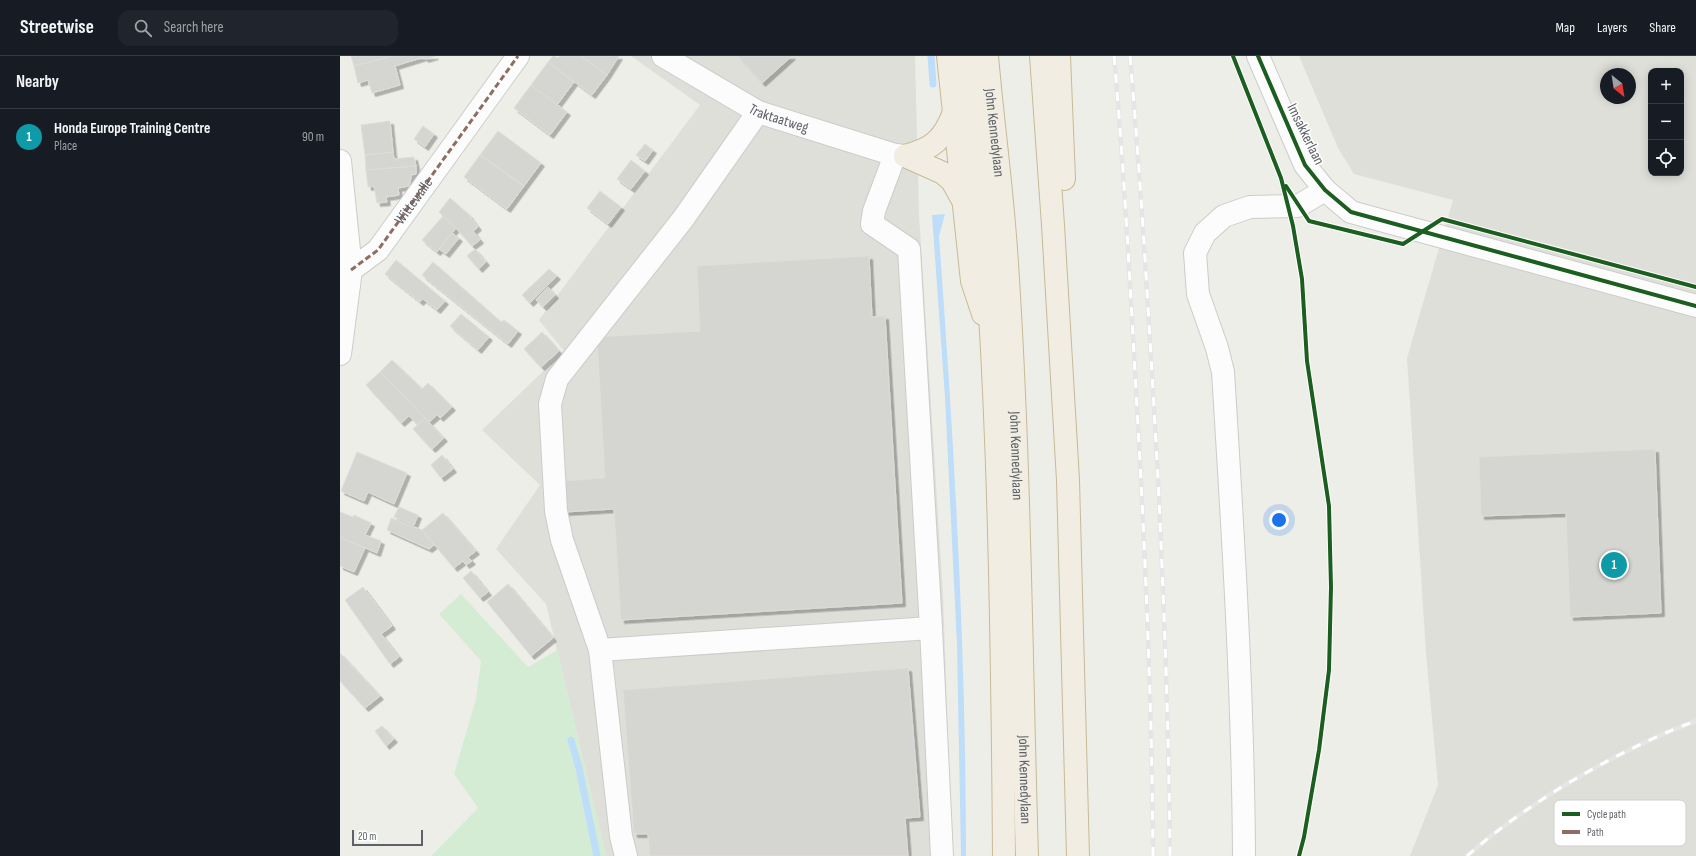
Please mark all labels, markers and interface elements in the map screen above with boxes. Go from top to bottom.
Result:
search box [118,10,398,46]
text: Streetwise [20,16,94,39]
icon: search [132,17,154,39]
text: Search here [164,18,223,37]
text: Map [1555,19,1575,36]
text: Layers [1597,19,1627,36]
text: Share [1649,19,1676,36]
north arrow [1600,68,1636,104]
map controls [1648,68,1684,176]
button: + [1648,68,1684,104]
text: Nearby [16,72,59,92]
street label: John Kennedylaan [980,86,1008,178]
street label: Traktaatweg [745,100,811,137]
street label: Imsakkerlaan [1283,100,1329,168]
button: − [1648,104,1684,140]
text: Honda Europe Training Centre [54,119,210,138]
text: 1 [26,129,32,145]
text: 90 m [302,129,324,145]
text: Place [54,138,77,154]
button: locate [1648,140,1684,176]
street label: Wittewalle [390,174,437,228]
street label: John Kennedylaan [1005,410,1027,500]
your location [1269,510,1289,530]
pin: 1 [1601,550,1627,580]
street label: John Kennedylaan [1014,734,1035,824]
legend [1554,800,1686,846]
text: Cycle path [1587,808,1626,821]
text: Path [1587,826,1604,839]
scale bar [352,828,423,847]
text: 20 m [358,830,376,843]

